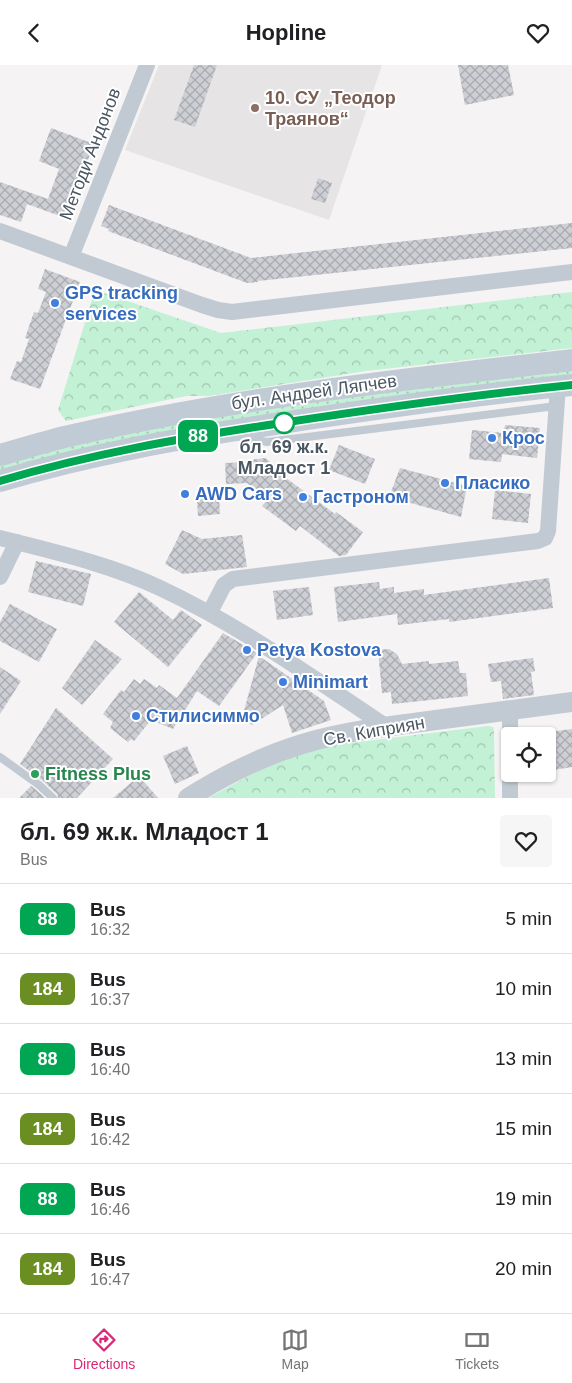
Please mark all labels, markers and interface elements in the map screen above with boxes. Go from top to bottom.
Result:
icon: back [20,19,48,47]
icon: heart [524,19,552,47]
text: Hopline [246,20,326,45]
street label: Методи Андонов [56,85,124,223]
place label: 10. СУ „Теодор Траянов“ [265,88,396,129]
marker: 10. СУ „Теодор Траянов“ [249,102,261,114]
place label: GPS tracking services [65,283,178,324]
marker: GPS tracking services [49,297,61,309]
street label: бул. Андрей Ляпчев [230,370,398,414]
marker: бл. 69 ж.к. Младост 1 [273,412,295,434]
line badge: 88 [176,420,220,452]
text: 88 [188,426,208,446]
place label: Крос [502,428,545,448]
marker: Крос [486,432,498,444]
place label: бл. 69 ж.к. Младост 1 [238,437,330,478]
place label: Пласико [455,473,530,493]
marker: Пласико [439,477,451,489]
place label: AWD Cars [195,484,282,504]
place label: Гастроном [313,487,409,507]
marker: AWD Cars [179,488,191,500]
marker: Гастроном [297,491,309,503]
place label: Petya Kostova [257,640,382,660]
marker: Petya Kostova [241,644,253,656]
place label: Minimart [293,672,368,692]
marker: Minimart [277,676,289,688]
place label: Стилисиммо [146,706,260,726]
marker: Стилисиммо [130,710,142,722]
street label: Св. Киприян [322,712,426,750]
map controls [501,727,556,782]
button: locate [501,727,556,782]
place label: Fitness Plus [45,764,151,784]
marker: Fitness Plus [29,768,41,780]
button: heart [500,815,552,867]
text: бл. 69 ж.к. Младост 1 [20,818,268,845]
text: Bus [20,851,48,868]
text: Bus [90,899,126,920]
text: 5 min [506,908,552,929]
text: 88 [37,909,58,929]
text: 16:32 [90,921,130,938]
text: Bus [90,969,126,990]
text: 10 min [495,978,552,999]
text: 184 [32,979,63,999]
text: 16:37 [90,991,130,1008]
text: Bus [90,1039,126,1060]
text: 13 min [495,1048,552,1069]
text: 88 [37,1049,58,1069]
text: 16:40 [90,1061,130,1078]
text: Bus [90,1109,126,1130]
text: 15 min [495,1118,552,1139]
text: 184 [32,1119,63,1139]
text: 16:42 [90,1131,130,1148]
text: Bus [90,1179,126,1200]
text: 19 min [495,1188,552,1209]
text: 88 [37,1189,58,1209]
text: 16:46 [90,1201,130,1218]
text: Bus [90,1249,126,1270]
text: 20 min [495,1258,552,1279]
text: 184 [32,1259,63,1279]
text: 16:47 [90,1271,130,1288]
tab: Directions [73,1326,135,1372]
tab: Map [281,1326,309,1372]
tab: Tickets [455,1326,499,1372]

